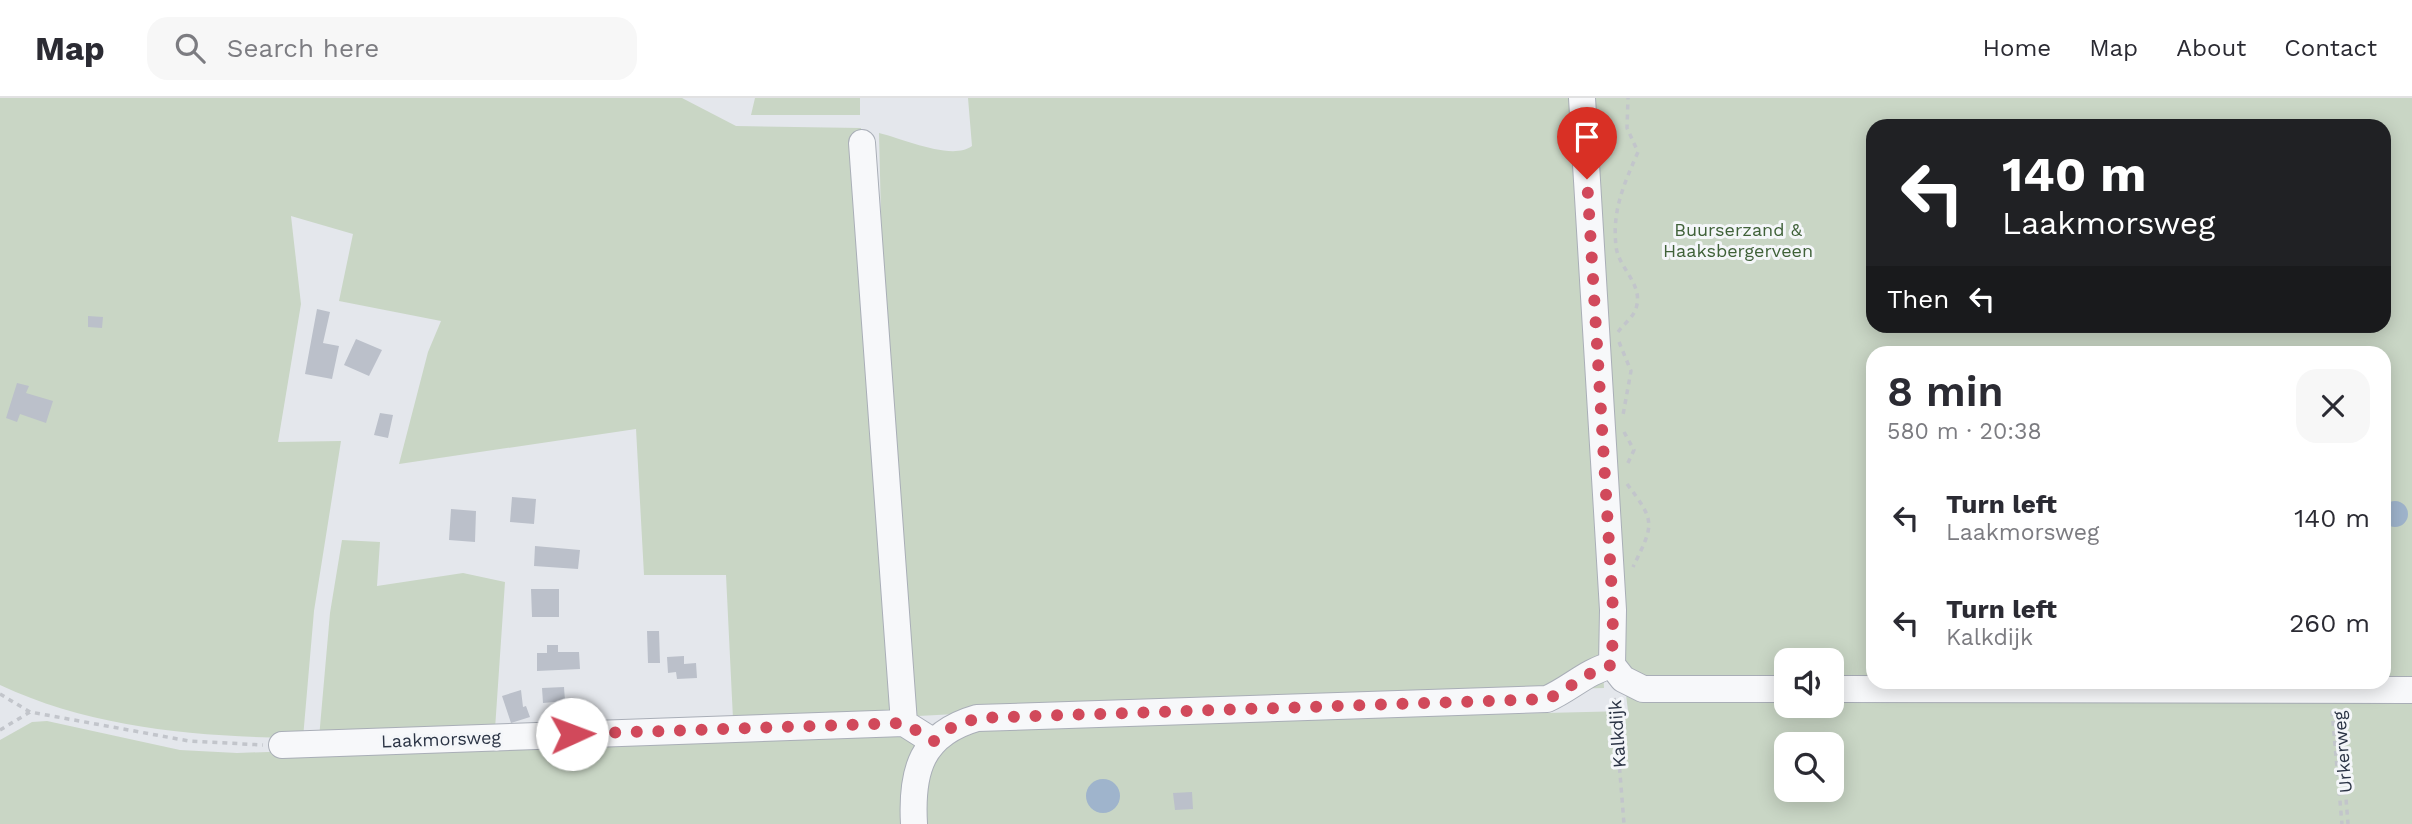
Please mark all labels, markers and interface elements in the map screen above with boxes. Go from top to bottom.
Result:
search box [147,17,637,80]
text: Map [35,29,105,68]
icon: search [171,29,209,67]
text: Search here [227,33,379,63]
text: Home [1983,34,2051,62]
text: Map [2089,34,2138,62]
text: About [2176,34,2246,62]
text: Contact [2284,34,2377,62]
pin [1557,107,1617,179]
icon: arrive [1568,118,1606,156]
text: 140 m [2002,145,2146,203]
icon: left [1887,147,1978,238]
text: Laakmorsweg [2002,204,2215,242]
park label: Buurserzand & Haaksbergerveen [1663,219,1813,261]
icon: left [1963,280,2001,318]
text: Then [1887,284,1949,314]
text: 8 min [1887,367,2004,416]
button: close [2296,369,2370,443]
text: 580 m · 20:38 [1887,418,2042,445]
text: Turn left [1946,489,2057,519]
icon: left [1887,499,1925,537]
text: 140 m [2294,503,2370,533]
text: Laakmorsweg [1946,519,2099,546]
text: Turn left [1946,594,2057,624]
icon: left [1887,604,1925,642]
text: 260 m [2289,608,2370,638]
text: Kalkdijk [1946,624,2033,651]
map controls [1774,648,1844,802]
button: sound [1774,648,1844,718]
position arrow [535,697,609,771]
street label: Kalkdijk [1604,699,1630,769]
street label: Urkerweg [2328,710,2356,794]
street label: Laakmorsweg [381,726,502,752]
button: search [1774,732,1844,802]

